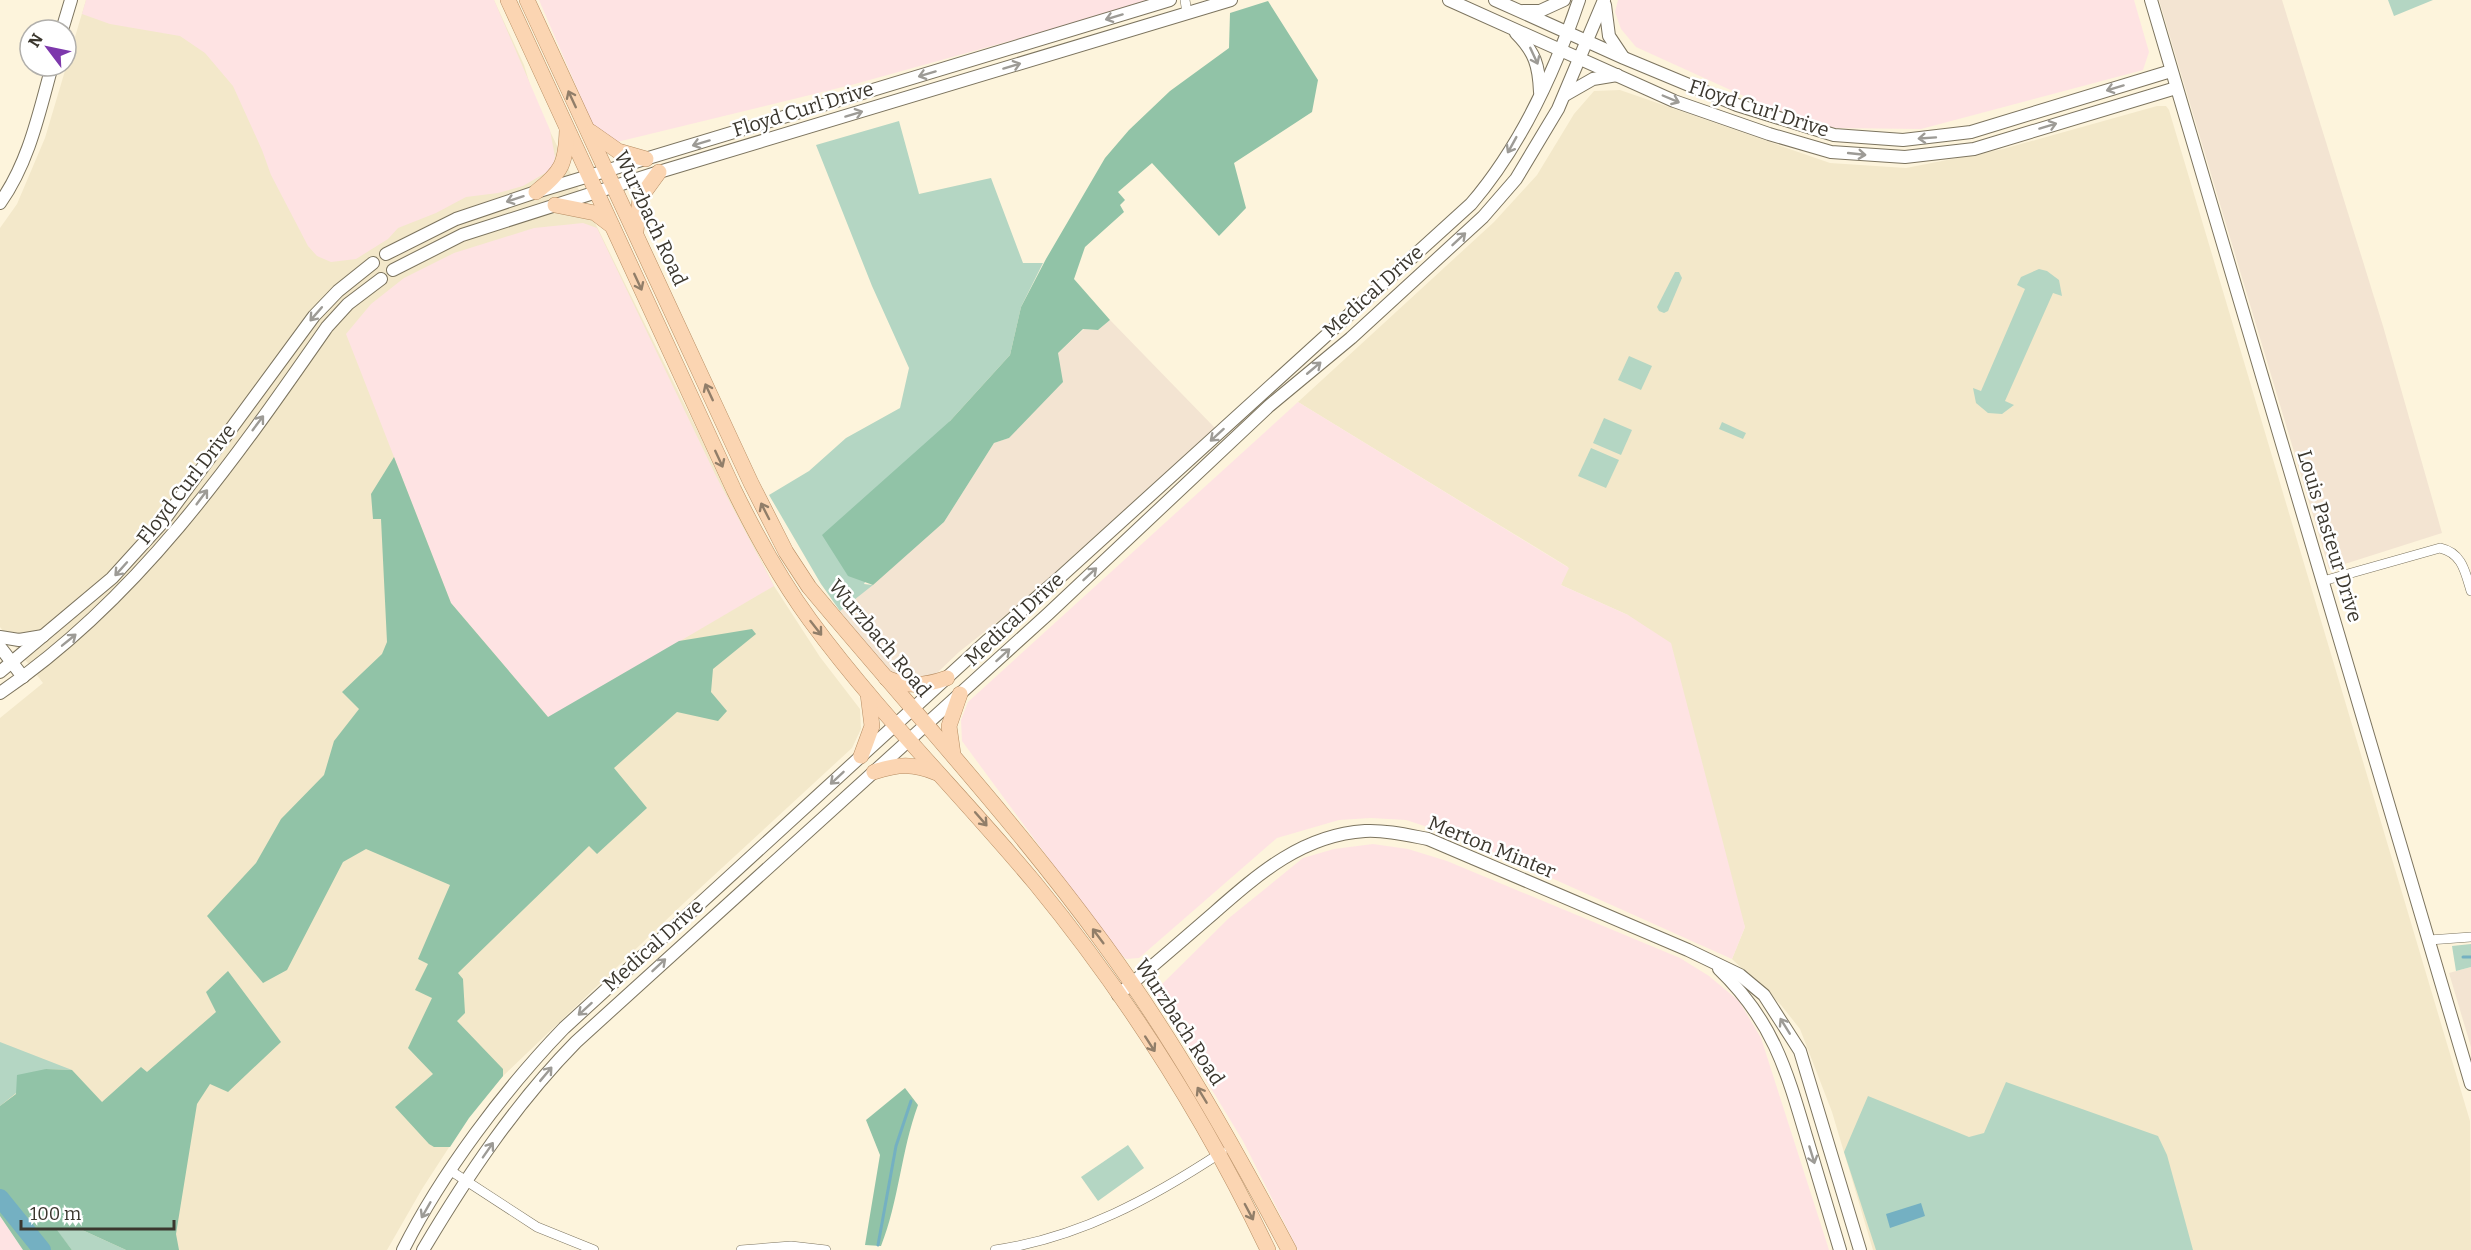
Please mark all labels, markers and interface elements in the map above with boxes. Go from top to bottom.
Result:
one-way arrow [1105,12,1124,23]
north arrow [18,18,78,78]
text: N [24,30,47,51]
one-way arrow [1528,47,1540,65]
one-way arrow [1002,60,1021,71]
one-way arrow [918,69,937,80]
street label: Floyd Curl Drive [1686,74,1832,142]
street label: Floyd Curl Drive [730,76,876,142]
one-way arrow [2106,83,2125,94]
one-way arrow [566,90,578,108]
one-way arrow [1661,94,1680,105]
one-way arrow [844,108,863,119]
one-way arrow [2038,120,2057,131]
one-way arrow [1918,133,1938,144]
one-way arrow [1506,136,1518,153]
one-way arrow [692,138,711,149]
street label: Wurzbach Road [609,147,693,289]
one-way arrow [1847,149,1866,160]
one-way arrow [506,194,525,205]
one-way arrow [1452,231,1467,246]
street label: Medical Drive [1318,240,1428,342]
one-way arrow [632,272,644,290]
one-way arrow [309,306,323,321]
one-way arrow [1306,362,1322,375]
one-way arrow [702,383,713,401]
one-way arrow [252,415,265,431]
street label: Floyd Curl Drive [132,419,240,549]
one-way arrow [1210,428,1225,442]
street label: Louis Pasteur Drive [2292,447,2368,625]
one-way arrow [714,449,726,467]
one-way arrow [196,490,209,506]
one-way arrow [758,502,770,520]
one-way arrow [114,561,128,576]
street label: Medical Drive [960,567,1068,671]
one-way arrow [1083,567,1098,581]
street label: Wurzbach Road [824,574,936,702]
one-way arrow [809,619,822,635]
one-way arrow [61,634,77,647]
one-way arrow [996,648,1011,662]
one-way arrow [830,771,845,785]
street label: Merton Minter [1425,810,1560,884]
one-way arrow [974,811,988,826]
street label: Medical Drive [598,894,708,996]
one-way arrow [1092,928,1104,944]
street label: Wurzbach Road [1130,954,1230,1090]
one-way arrow [652,958,667,972]
one-way arrow [578,1002,593,1016]
one-way arrow [1779,1017,1792,1034]
one-way arrow [1144,1035,1156,1052]
one-way arrow [539,1066,552,1082]
one-way arrow [1196,1087,1208,1104]
one-way arrow [481,1143,494,1159]
one-way arrow [1807,1145,1818,1164]
scale bar [21,1193,174,1231]
one-way arrow [420,1201,432,1218]
one-way arrow [1244,1202,1255,1220]
text: 100 m [30,1203,81,1225]

